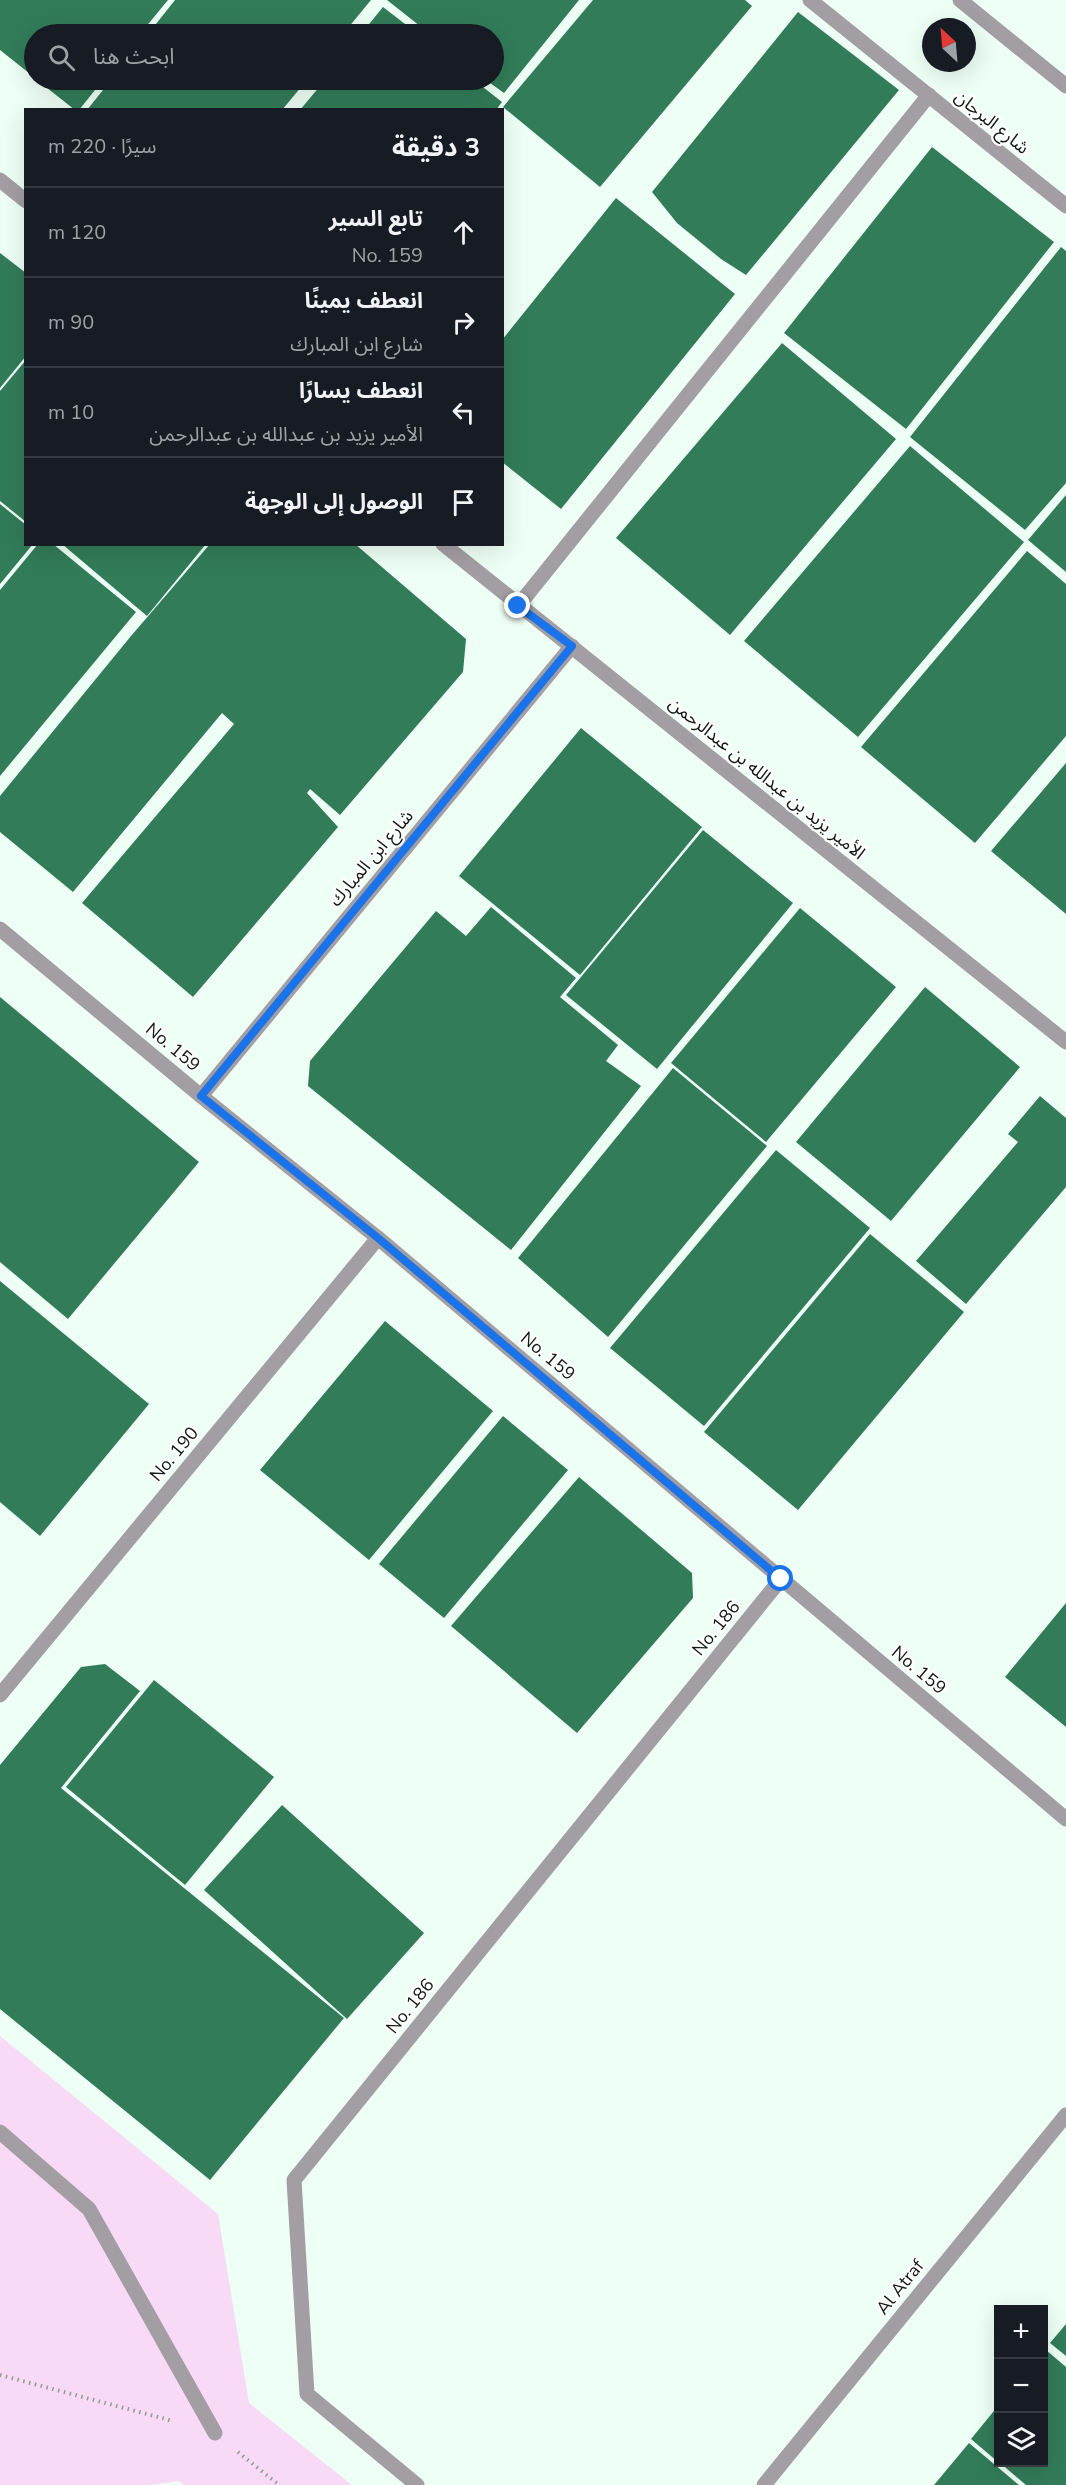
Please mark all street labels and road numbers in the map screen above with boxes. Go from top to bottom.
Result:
street label: شارع البرجان [948,85,1034,161]
street label: الأمير يزيد بن عبدالله بن عبدالرحمن [664,691,870,865]
street label: شارع ابن المبارك [323,805,420,913]
street label: No. 159 [141,1017,205,1077]
street label: No. 159 [516,1326,580,1386]
street label: No. 190 [144,1422,204,1486]
street label: No. 186 [687,1596,745,1660]
street label: No. 159 [887,1640,951,1700]
street label: No. 186 [381,1974,439,2038]
street label: Al Atraf [870,2254,930,2319]

